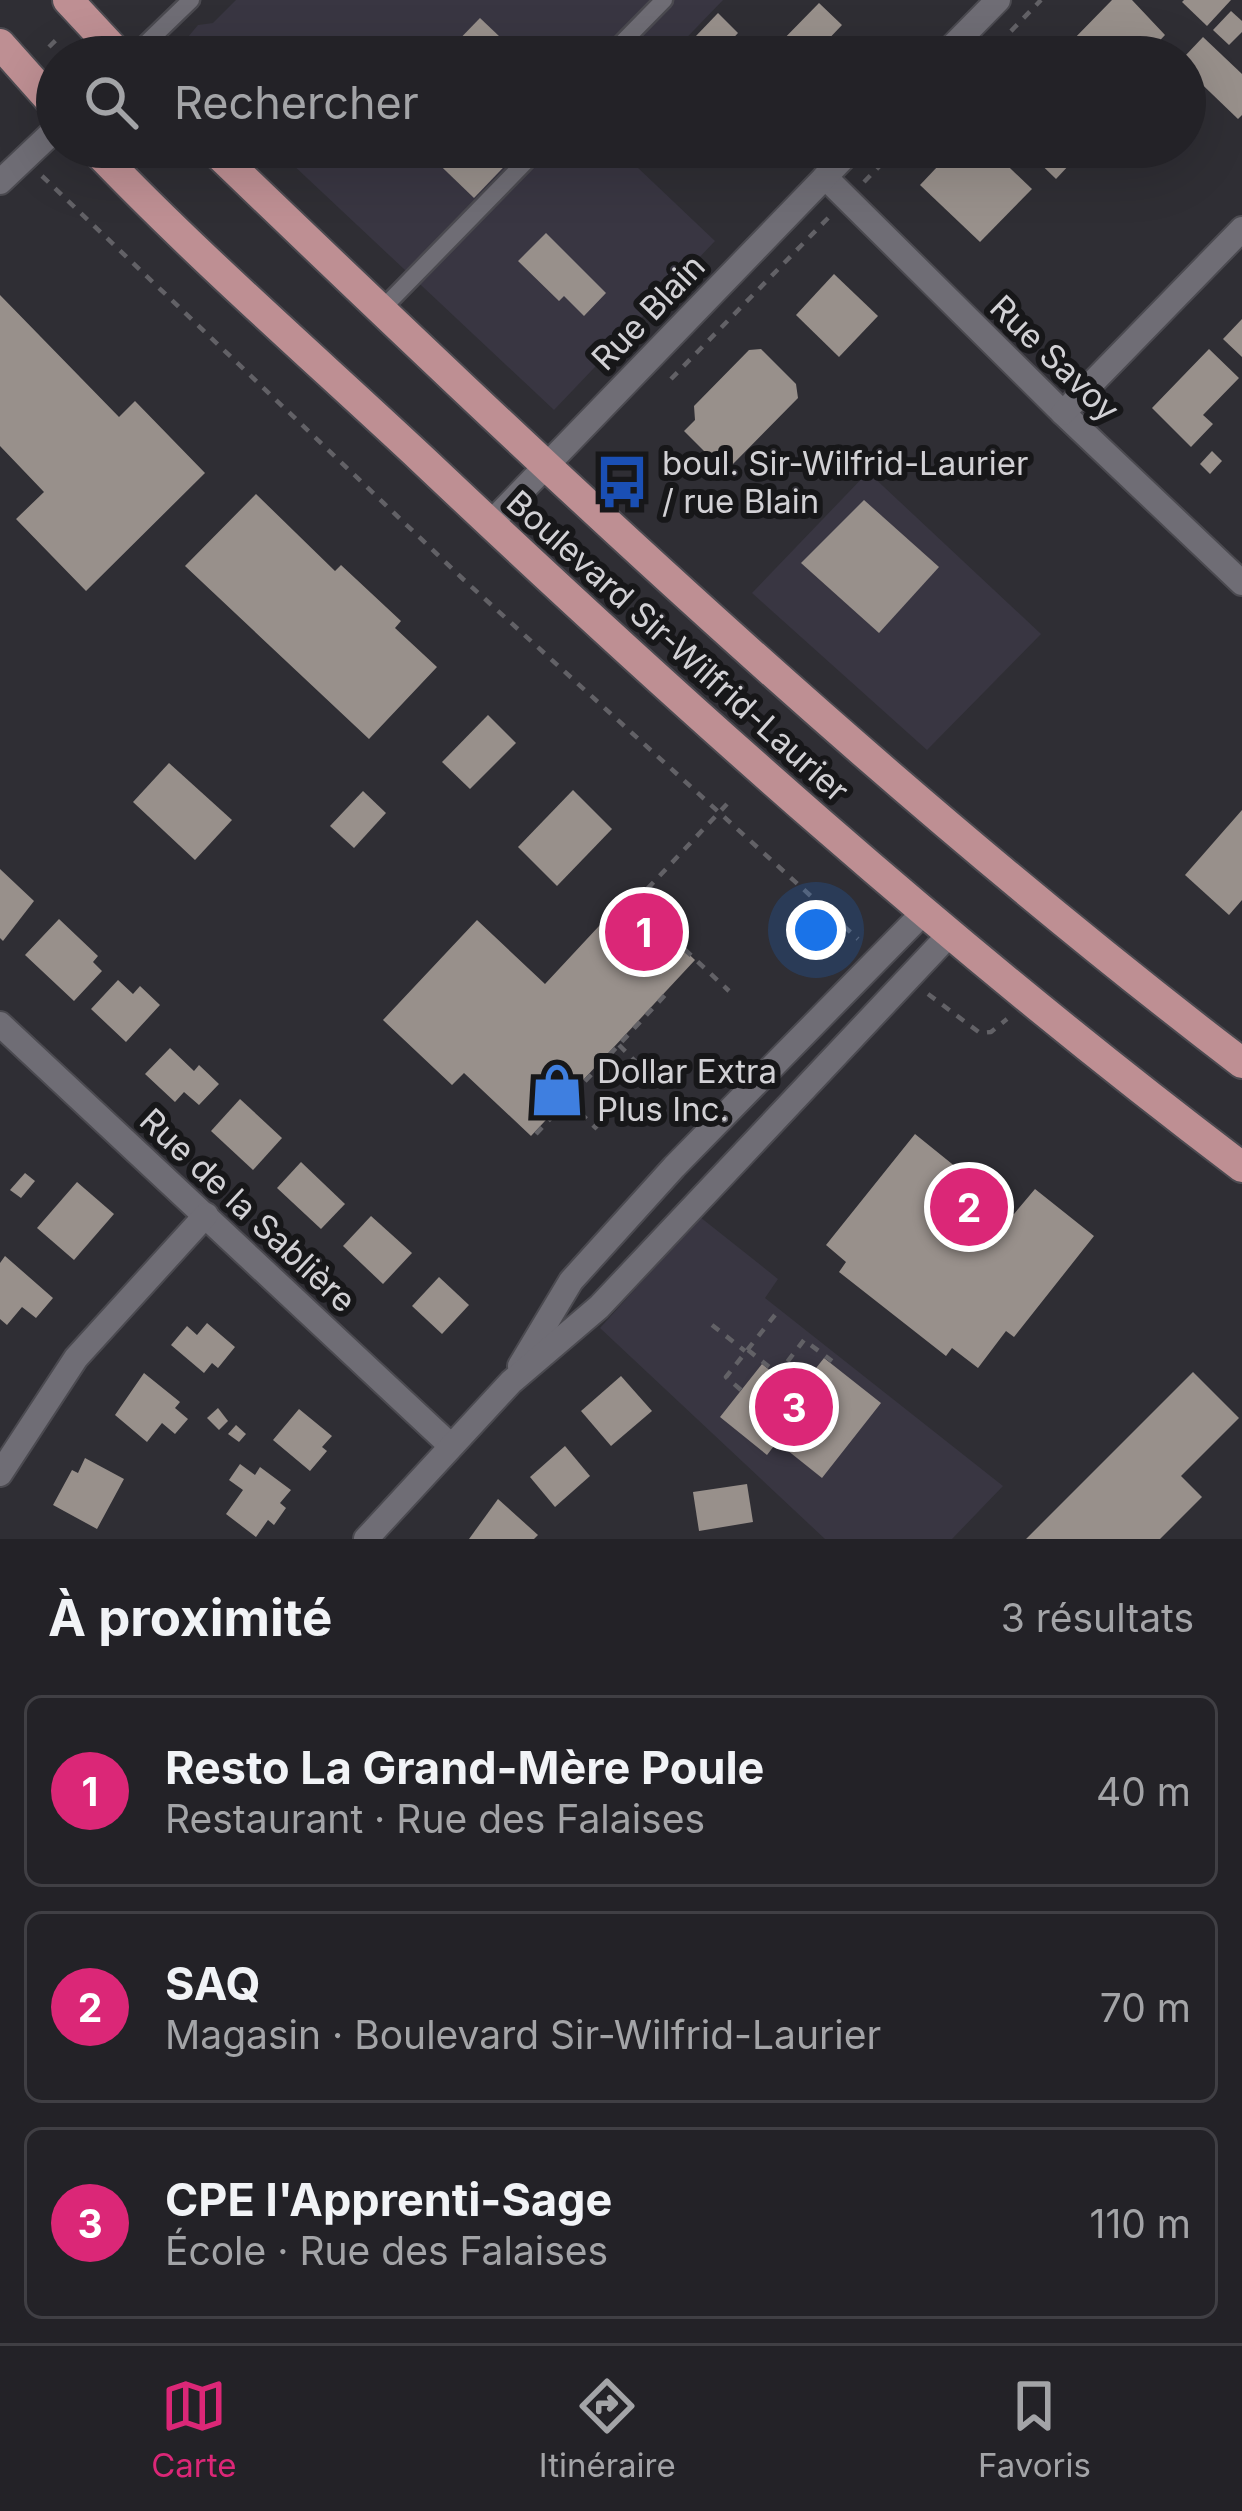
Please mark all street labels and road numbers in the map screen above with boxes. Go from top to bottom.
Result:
street label: Rue Blain [583,246,713,378]
street label: Rue Savoy [982,287,1128,429]
street label: Boulevard Sir-Wilfrid-Laurier [499,482,857,810]
street label: Rue de la Sablière [132,1100,364,1320]

